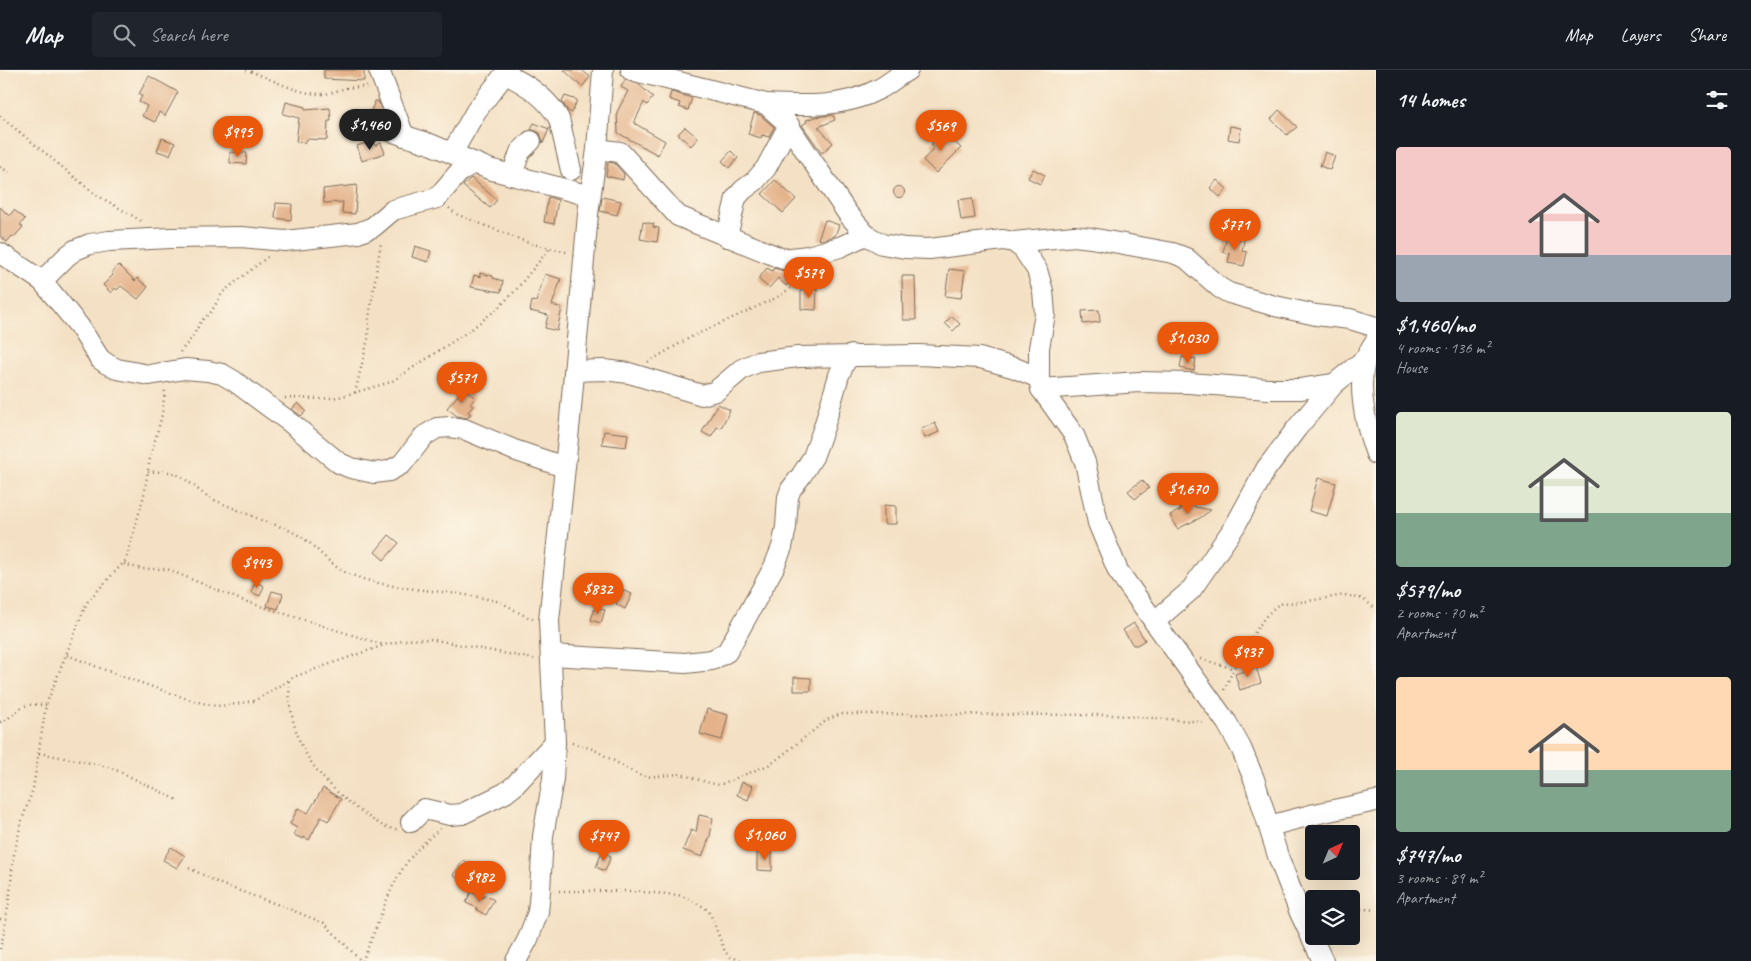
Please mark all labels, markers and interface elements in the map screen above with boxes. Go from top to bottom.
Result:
search box [92,12,442,57]
text: Map [25,20,62,50]
icon: search [110,21,138,49]
text: Search here [150,23,228,47]
text: Map [1565,24,1593,46]
text: Layers [1621,24,1660,46]
text: Share [1688,24,1726,46]
icon: filters [1703,86,1731,114]
text: 14 homes [1396,87,1465,113]
pin: $1,460 [329,108,411,151]
pin: $569 [911,109,971,152]
text: $1,460 [350,115,390,135]
pin: $995 [208,116,268,158]
text: $569 [927,116,955,136]
text: $995 [224,122,252,142]
icon: home [1519,180,1609,270]
pin: $771 [1205,208,1265,251]
text: $771 [1221,215,1249,235]
pin: $579 [779,256,839,299]
text: $579 [795,263,823,283]
text: $1,460/mo [1396,312,1475,338]
pin: $1,030 [1147,322,1229,364]
text: $1,030 [1168,328,1208,348]
text: 4 rooms · 136 m² [1396,338,1490,358]
text: House [1396,358,1427,378]
pin: $571 [432,362,492,404]
text: $571 [448,368,476,388]
icon: home [1519,445,1609,535]
pin: $1,670 [1147,472,1229,515]
text: $1,670 [1168,479,1208,499]
pin: $943 [227,546,287,589]
text: $943 [243,553,271,573]
pin: $832 [568,572,628,615]
text: $579/mo [1396,577,1460,603]
text: $832 [584,579,612,599]
text: 2 rooms · 70 m² [1396,603,1482,623]
text: Apartment [1396,623,1455,643]
pin: $937 [1218,636,1278,678]
text: $937 [1234,642,1262,662]
icon: home [1519,710,1609,800]
pin: $1,060 [724,818,806,861]
pin: $747 [574,820,634,862]
text: $1,060 [745,825,785,845]
north arrow [1305,825,1360,880]
map controls [1305,825,1360,945]
text: $747 [590,826,618,846]
text: $747/mo [1396,842,1461,868]
pin: $982 [450,860,510,903]
text: $982 [466,867,494,887]
text: 3 rooms · 89 m² [1396,868,1482,888]
text: Apartment [1396,888,1455,908]
button: layers [1305,890,1360,945]

